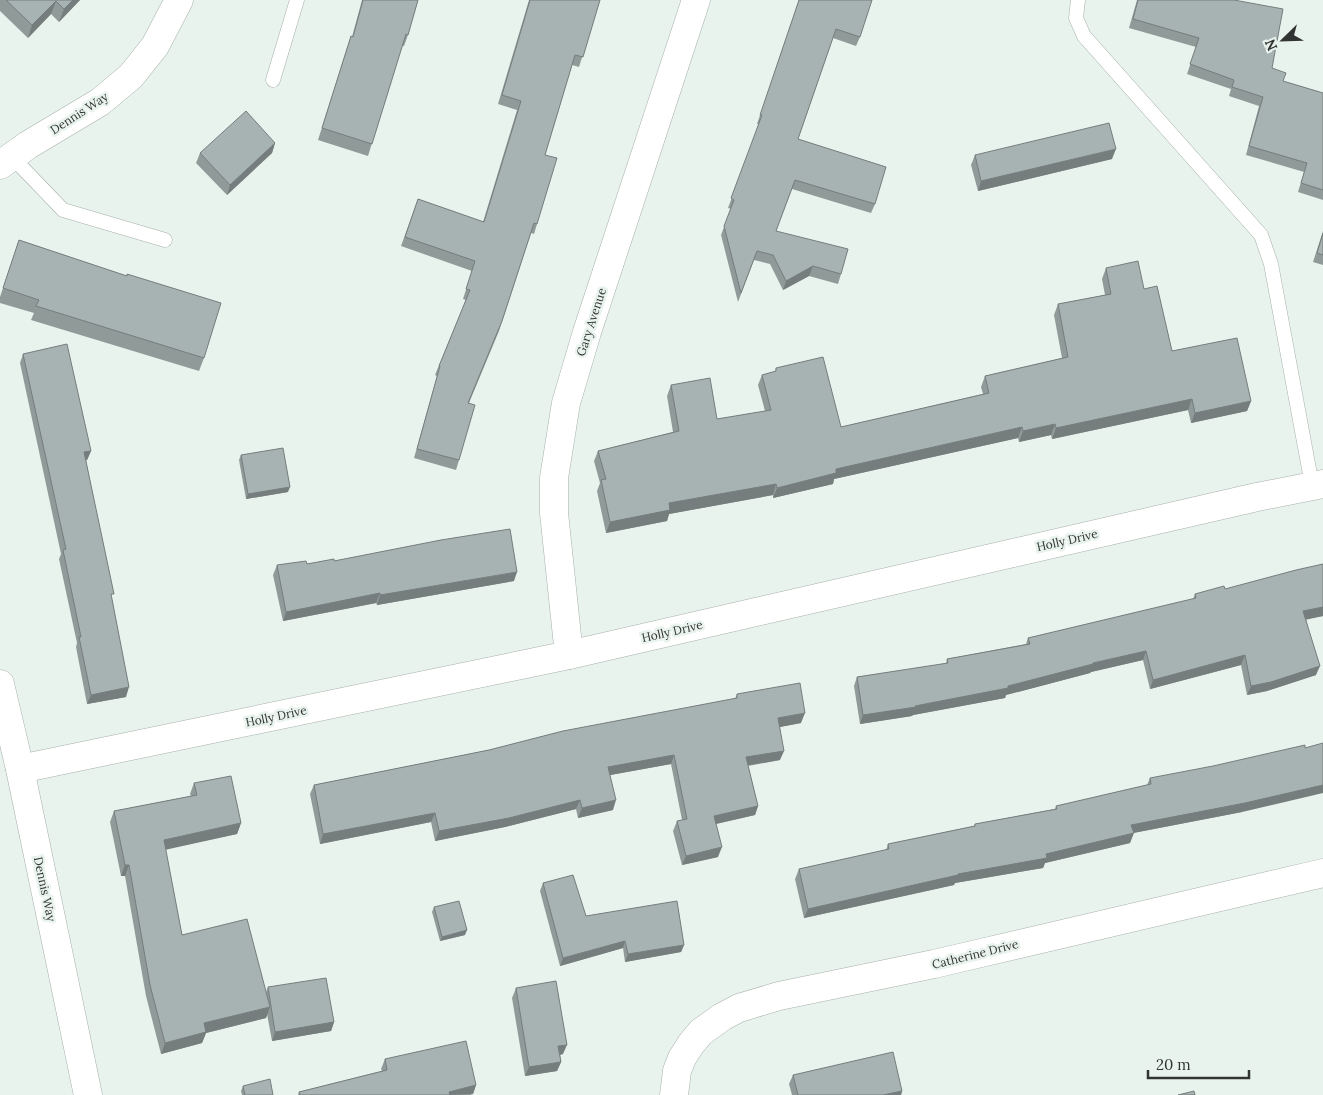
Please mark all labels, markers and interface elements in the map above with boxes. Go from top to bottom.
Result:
north arrow [1258,15,1308,65]
text: N [1261,36,1281,54]
street label: Dennis Way [47,88,111,137]
street label: Gary Avenue [573,285,609,358]
street label: Holly Drive [1035,526,1099,554]
street label: Holly Drive [640,617,704,645]
street label: Holly Drive [244,702,308,730]
street label: Dennis Way [31,855,59,923]
street label: Catherine Drive [930,936,1020,972]
scale bar [1148,1048,1249,1080]
text: 20 m [1156,1055,1191,1074]

